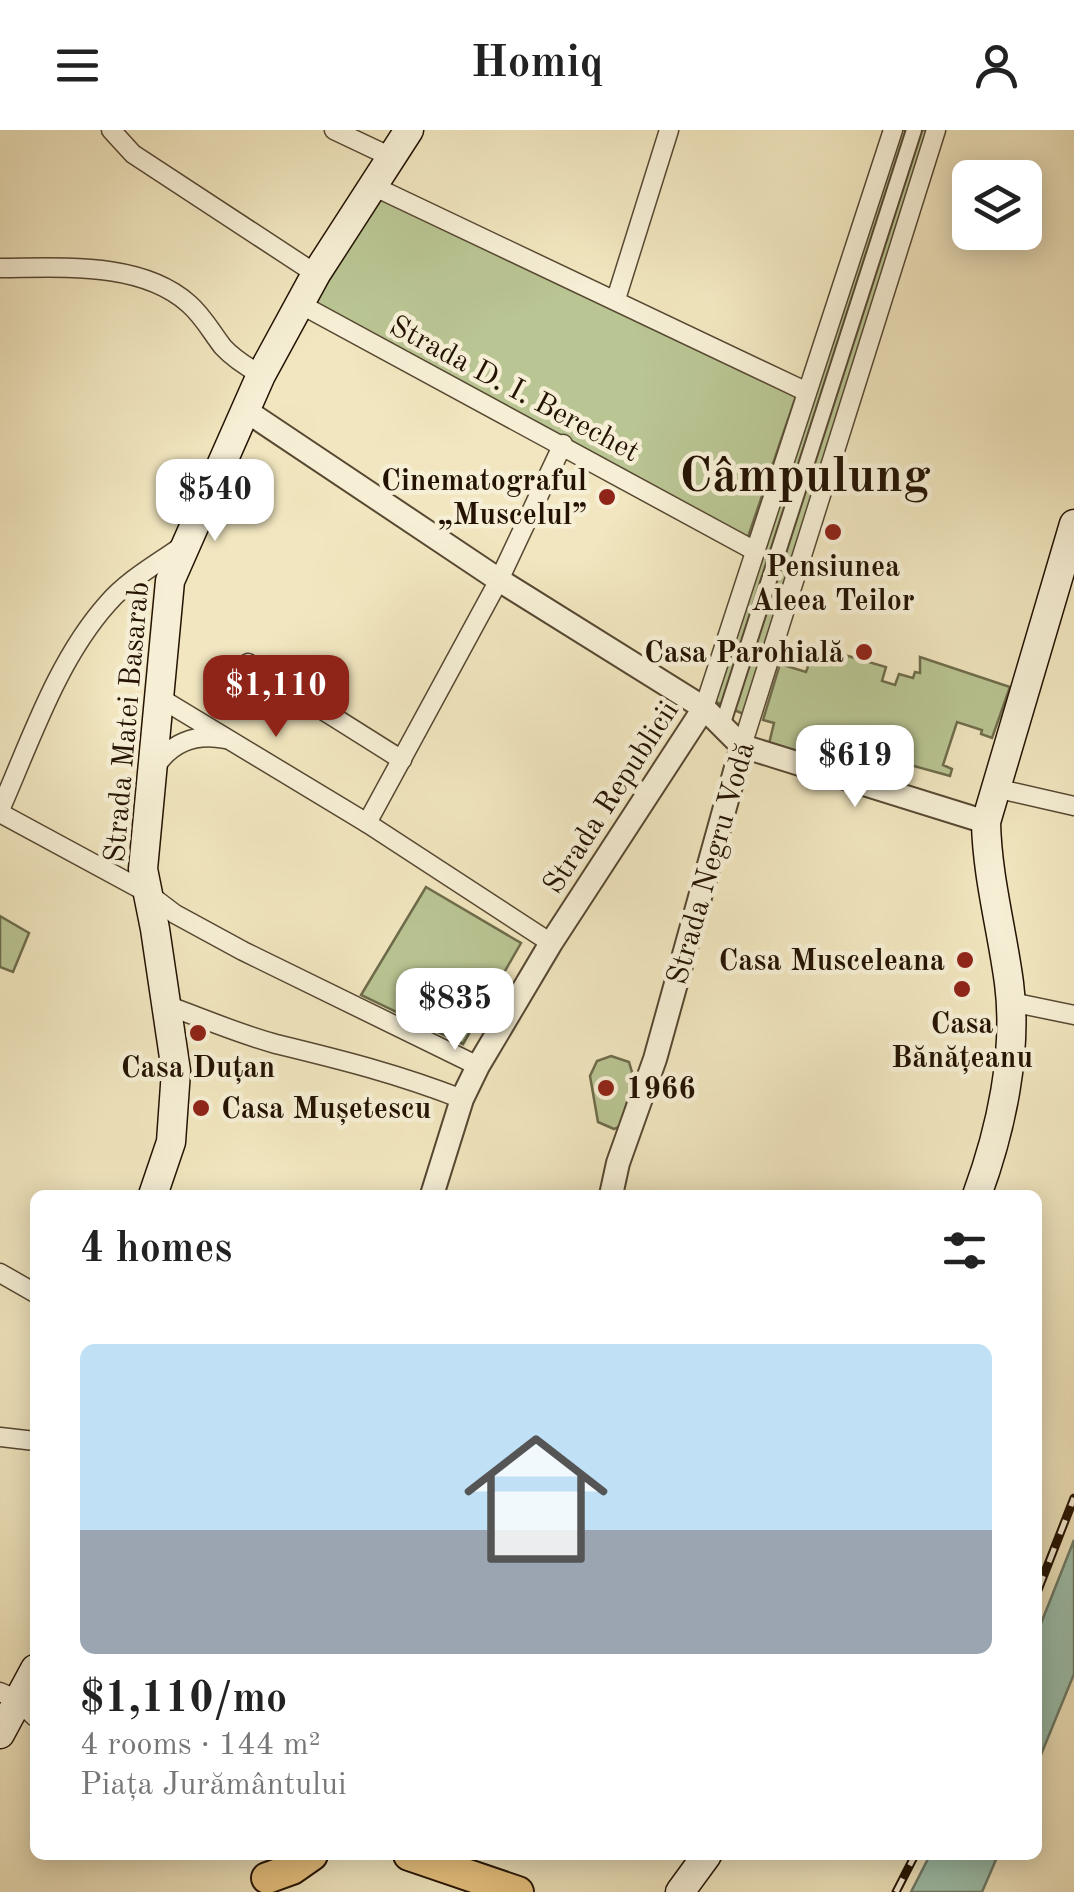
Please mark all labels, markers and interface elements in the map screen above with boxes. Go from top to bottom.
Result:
icon: menu [50,38,105,93]
icon: person [969,38,1024,93]
text: Homiq [471,42,603,87]
map controls [952,160,1042,250]
button: layers [952,160,1042,250]
street label: Strada D. I. Berechet [384,311,644,468]
district label: Câmpulung [679,453,931,503]
pin: $540 [156,459,274,544]
place label: Cinematograful „Muscelul” [381,467,587,531]
text: $540 [178,475,252,507]
marker: Cinematograful „Muscelul” [596,486,618,508]
marker: Pensiunea Aleea Teilor [822,521,844,543]
place label: Pensiunea Aleea Teilor [751,553,915,617]
street label: Strada Matei Basarab [101,581,155,864]
place label: Casa Parohială [644,639,844,669]
marker: Casa Parohială [853,641,875,663]
pin: $1,110 [195,655,357,740]
text: $1,110 [225,671,327,703]
street label: Strada Republicii [538,696,685,900]
pin: $619 [796,725,914,810]
street label: Strada Negru Vodă [663,739,761,988]
text: $619 [818,741,892,773]
place label: Casa Musceleana [719,947,945,977]
marker: Casa Musceleana [954,949,976,971]
pin: $835 [396,968,514,1053]
marker: Casa Bănăţeanu [951,978,973,1000]
text: $835 [418,984,492,1016]
place label: Casa Bănăţeanu [891,1010,1033,1075]
marker: Casa Duţan [187,1022,209,1044]
place label: Casa Duţan [121,1054,275,1085]
place label: 1966 [626,1075,696,1105]
marker: 1966 [595,1077,617,1099]
place label: Casa Mușetescu [221,1095,431,1126]
marker: Casa Mușetescu [190,1097,212,1119]
icon: filters [937,1223,992,1278]
text: 4 homes [80,1229,232,1271]
icon: home [446,1409,626,1589]
text: $1,110/mo [80,1679,287,1721]
text: 4 rooms · 144 m² [80,1730,321,1762]
text: Piața Jurământului [80,1770,347,1802]

